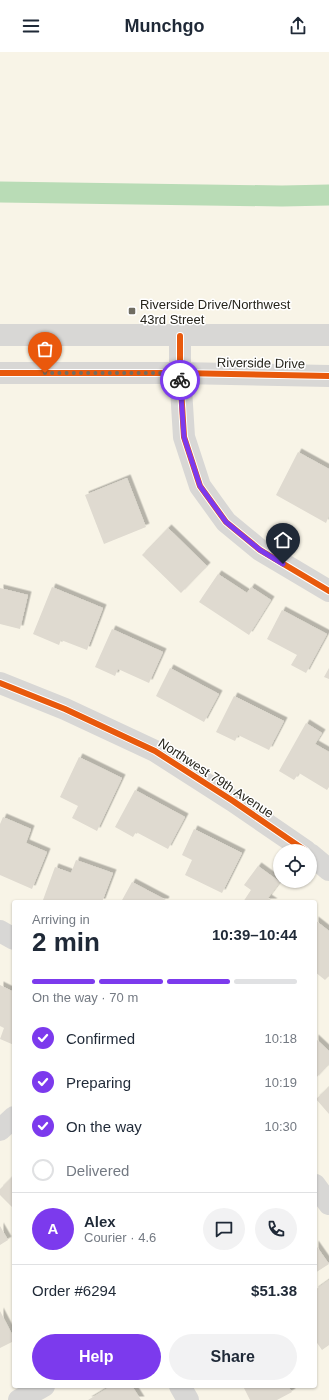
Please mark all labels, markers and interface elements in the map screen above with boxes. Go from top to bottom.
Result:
icon: menu [20,15,42,37]
icon: share [287,15,309,37]
text: Munchgo [125,16,204,36]
place label: Riverside Drive/Northwest 43rd Street [140,297,291,327]
marker: Riverside Drive/Northwest 43rd Street [127,306,137,316]
pin [28,332,62,373]
icon: bag [34,338,56,360]
street label: Riverside Drive [217,355,305,371]
courier [160,360,200,400]
icon: bike [169,369,191,391]
pin [266,523,300,564]
icon: home [272,529,294,551]
street label: Northwest 79th Avenue [156,735,276,821]
map controls [273,844,317,888]
button: locate [273,844,317,888]
text: Arriving in [32,912,90,927]
text: 10:39–10:44 [212,926,297,943]
text: 2 min [32,927,100,957]
text: On the way · 70 m [32,990,138,1005]
icon: check [32,1027,54,1049]
text: Confirmed [66,1030,135,1047]
text: 10:18 [264,1031,297,1046]
icon: check [32,1071,54,1093]
text: Preparing [66,1074,131,1091]
text: 10:19 [264,1075,297,1090]
icon: check [32,1115,54,1137]
text: On the way [66,1118,142,1135]
text: 10:30 [264,1119,297,1134]
text: Delivered [66,1162,129,1179]
button: chat [203,1208,245,1250]
button: phone [255,1208,297,1250]
text: Alex [84,1213,116,1230]
text: A [48,1220,58,1237]
text: Courier · 4.6 [84,1230,156,1245]
text: Order #6294 [32,1282,116,1299]
text: $51.38 [251,1282,297,1299]
button: Help [32,1334,161,1380]
button: Share [169,1334,297,1380]

